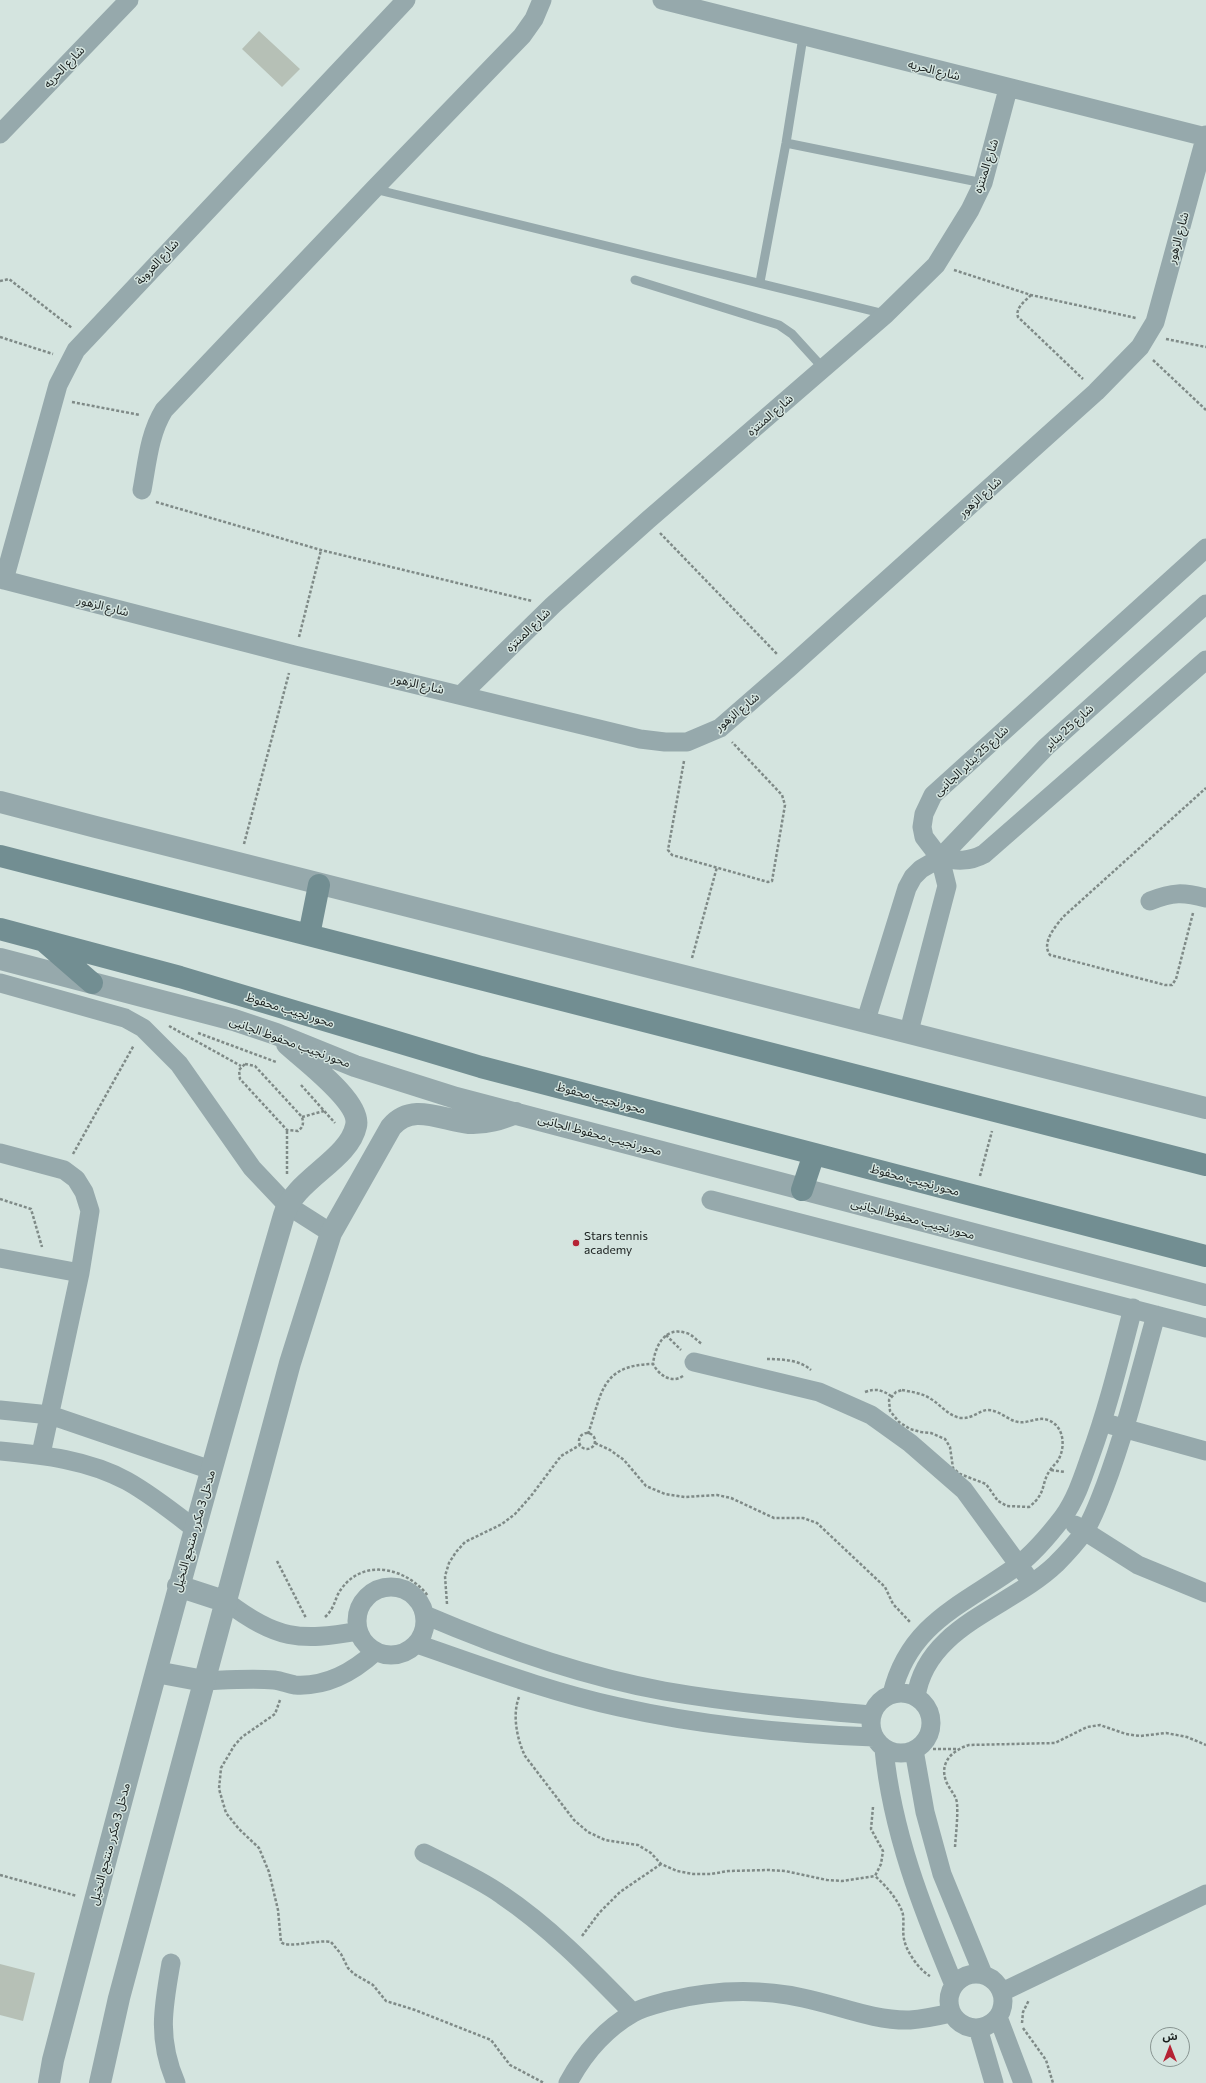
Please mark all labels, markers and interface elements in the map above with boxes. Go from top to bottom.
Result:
street label: شارع الحريه [40,43,88,91]
street label: شارع الحريه [906,57,962,83]
street label: شارع المنتزه [970,137,1002,195]
street label: شارع الزهور [1164,211,1192,265]
street label: شارع العروبة [132,236,182,288]
street label: شارع المنتزه [744,391,796,439]
street label: شارع الزهور [956,474,1004,520]
street label: شارع الزهور [76,593,130,619]
street label: شارع المنتزه [503,605,553,655]
street label: شارع الزهور [391,671,445,697]
street label: شارع الزهور [712,690,762,734]
street label: شارع 25 يناير [1041,701,1097,753]
street label: شارع 25 يناير الجانبى [931,723,1011,799]
street label: محور نجيب محفوظ [244,990,336,1030]
street label: محور نجيب محفوظ الجانبى [228,1013,352,1071]
street label: محور نجيب محفوظ [555,1079,647,1117]
street label: محور نجيب محفوظ الجانبى [536,1112,664,1158]
street label: محور نجيب محفوظ [869,1161,961,1199]
street label: محور نجيب محفوظ الجانبى [849,1196,977,1242]
place label: Stars tennis academy [584,1229,648,1257]
marker: Stars tennis academy [571,1238,581,1248]
street label: مدخل 3 مكرر منتجع النخيل [170,1468,218,1594]
street label: مدخل 3 مكرر منتجع النخيل [87,1781,133,1907]
north arrow [1150,2027,1190,2067]
text: ش [1162,2029,1178,2042]

